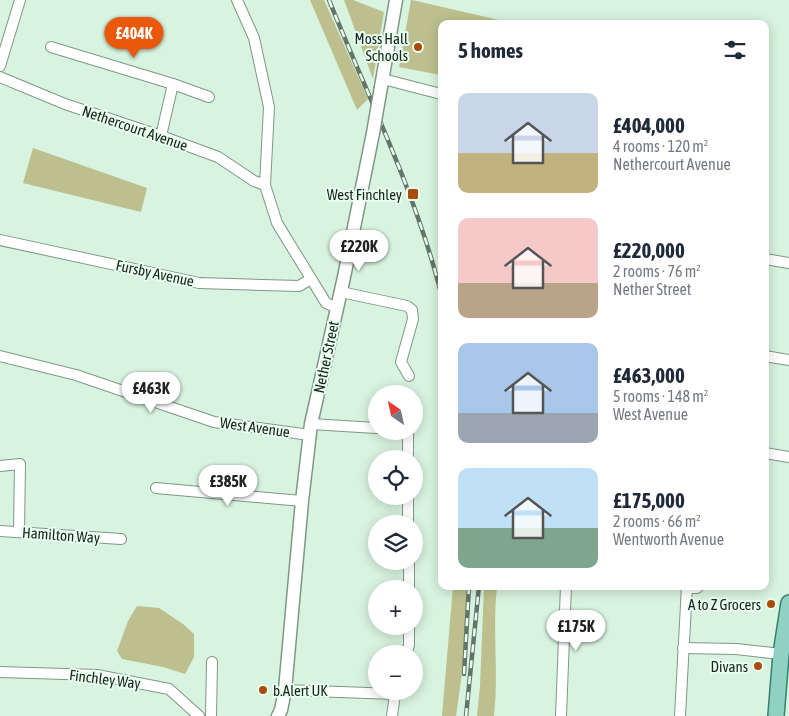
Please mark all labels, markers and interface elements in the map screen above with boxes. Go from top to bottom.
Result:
pin: £404K [99,17,169,59]
text: £404K [115,24,153,42]
place label: Moss Hall Schools [355,30,408,64]
icon: filters [721,36,749,64]
text: 5 homes [458,38,523,62]
marker: Moss Hall Schools [412,41,424,53]
street label: Nethercourt Avenue [80,102,190,154]
icon: home [498,113,558,173]
text: £404,000 [613,113,685,137]
text: 4 rooms · 120 m² [613,137,708,155]
text: Nethercourt Avenue [613,155,731,173]
place label: West Finchley [327,186,402,203]
marker: West Finchley [406,187,420,201]
pin: £220K [324,230,394,272]
text: £220K [340,237,378,255]
icon: home [498,238,558,298]
text: £220,000 [613,238,685,262]
street label: Fursby Avenue [114,256,196,290]
text: 2 rooms · 76 m² [613,262,701,280]
text: Nether Street [613,280,691,298]
street label: Nether Street [310,319,342,395]
icon: home [498,363,558,423]
text: £463,000 [613,363,685,387]
pin: £463K [116,372,186,414]
text: £463K [132,379,170,397]
north arrow [368,385,422,440]
map controls [368,385,423,700]
text: 5 rooms · 148 m² [613,387,708,405]
text: West Avenue [613,405,688,423]
street label: West Avenue [219,414,291,440]
button: locate [368,450,423,505]
pin: £385K [193,464,263,507]
text: £385K [209,472,247,490]
icon: home [498,488,558,548]
text: £175,000 [613,488,685,512]
text: 2 rooms · 66 m² [613,512,701,530]
button: layers [368,515,423,570]
street label: Hamilton Way [21,524,101,546]
text: Wentworth Avenue [613,530,724,548]
button: + [368,580,423,635]
place label: A to Z Grocers [688,596,761,613]
marker: A to Z Grocers [765,598,777,610]
pin: £175K [541,610,611,652]
text: £175K [557,617,595,635]
button: − [368,645,423,700]
place label: Divans [711,658,748,675]
marker: Divans [752,660,764,672]
street label: Finchley Way [68,666,142,692]
place label: b.Alert UK [273,682,328,699]
marker: b.Alert UK [257,684,269,696]

